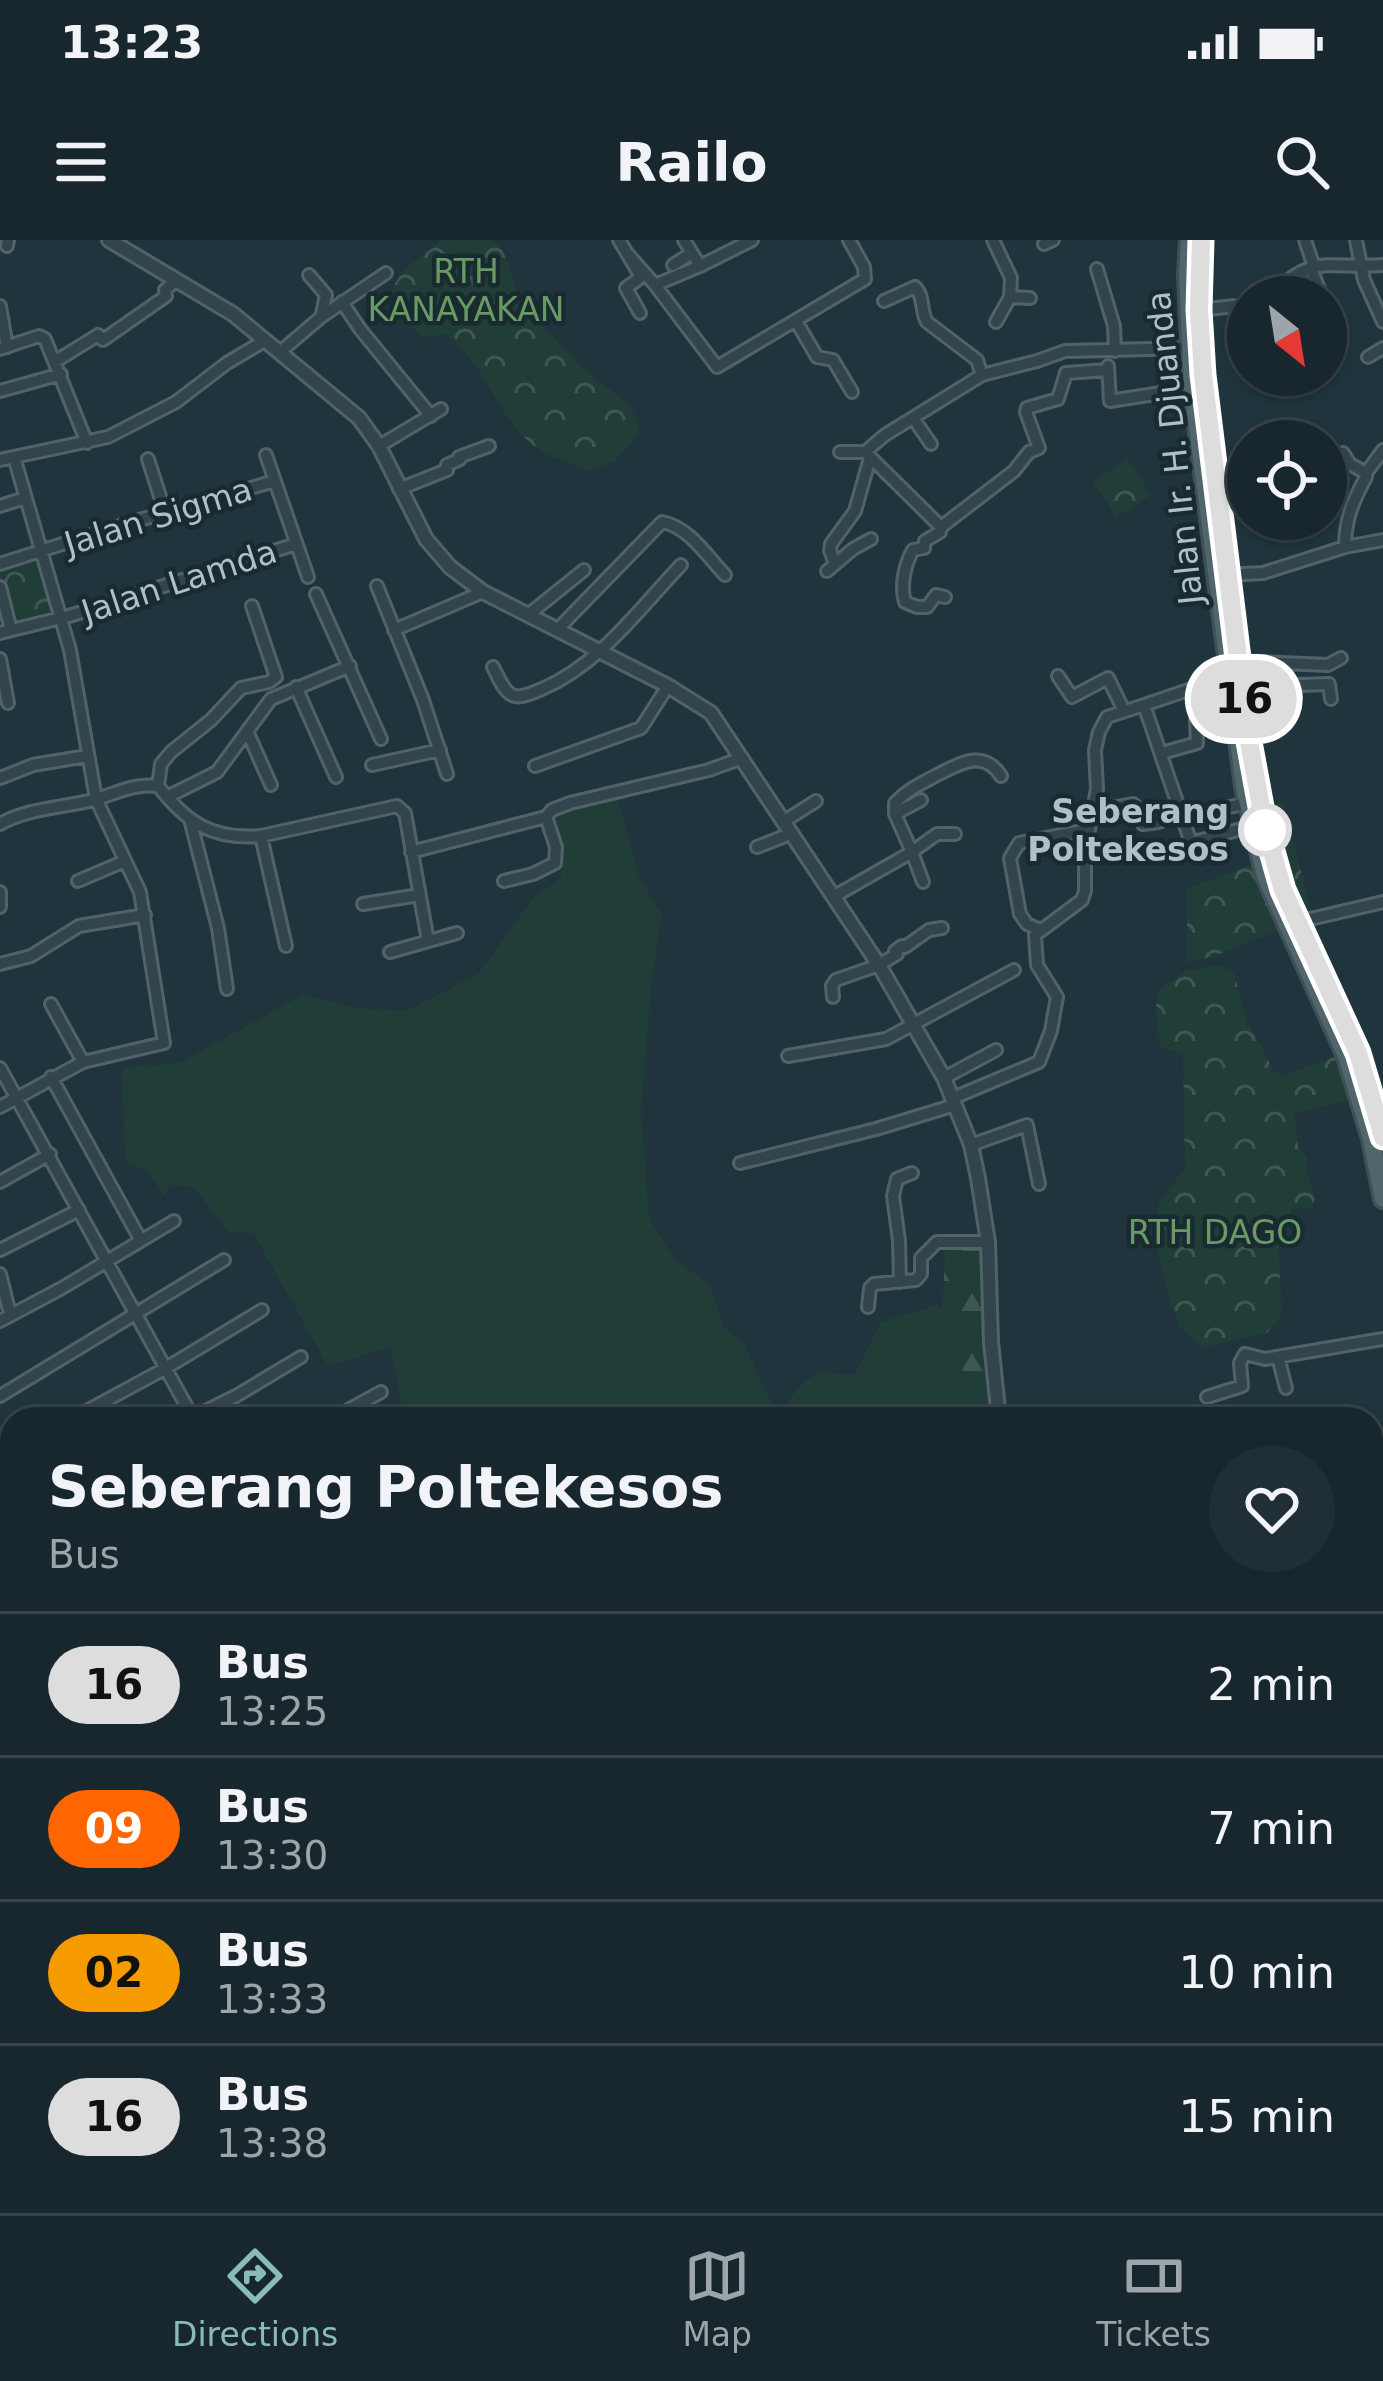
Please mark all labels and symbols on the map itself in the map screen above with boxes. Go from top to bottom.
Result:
park label: RTH KANAYAKAN [368,252,564,329]
north arrow [1227,276,1347,396]
street label: Jalan Ir. H. Djuanda [1139,289,1211,609]
street label: Jalan Sigma [58,469,257,564]
street label: Jalan Lamda [75,532,282,632]
line badge: 16 [1190,660,1298,738]
place label: Seberang Poltekesos [1027,792,1229,869]
marker: Seberang Poltekesos [1240,805,1290,855]
park label: RTH DAGO [1128,1213,1302,1252]

